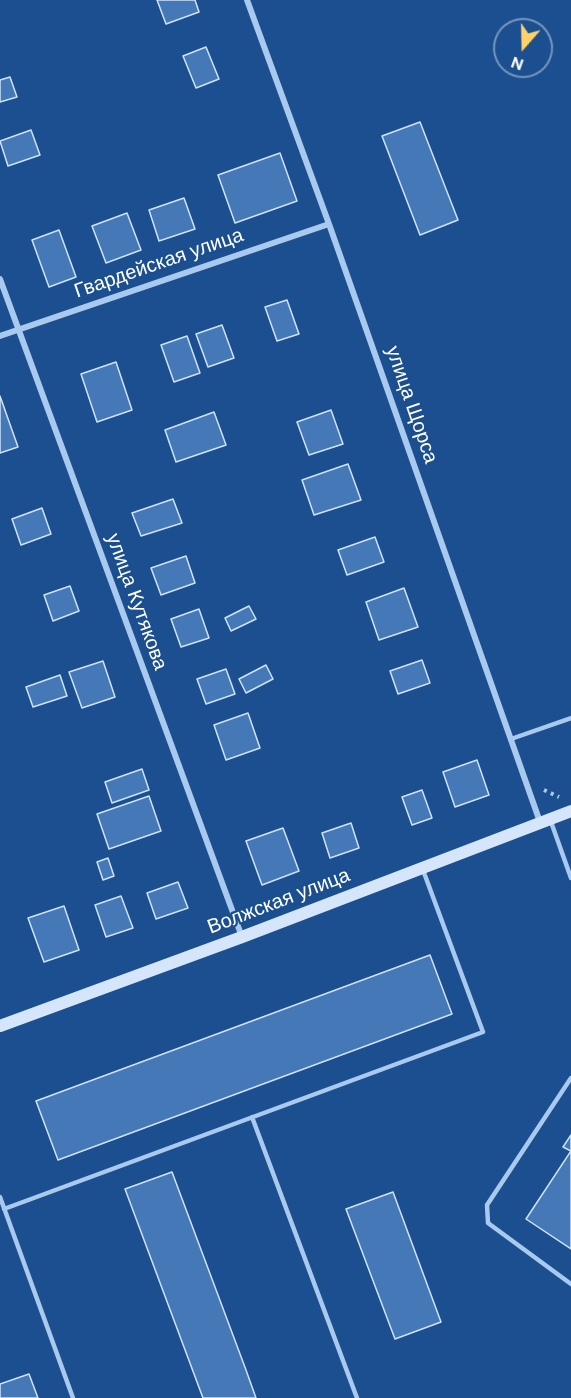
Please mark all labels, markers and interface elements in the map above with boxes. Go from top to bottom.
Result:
north arrow [493,18,553,78]
text: N [508,52,526,75]
street label: Гвардейская улица [71,224,247,304]
street label: улица Щорса [380,343,442,467]
street label: улица Кутякова [100,530,172,674]
street label: Волжская улица [204,864,354,940]

